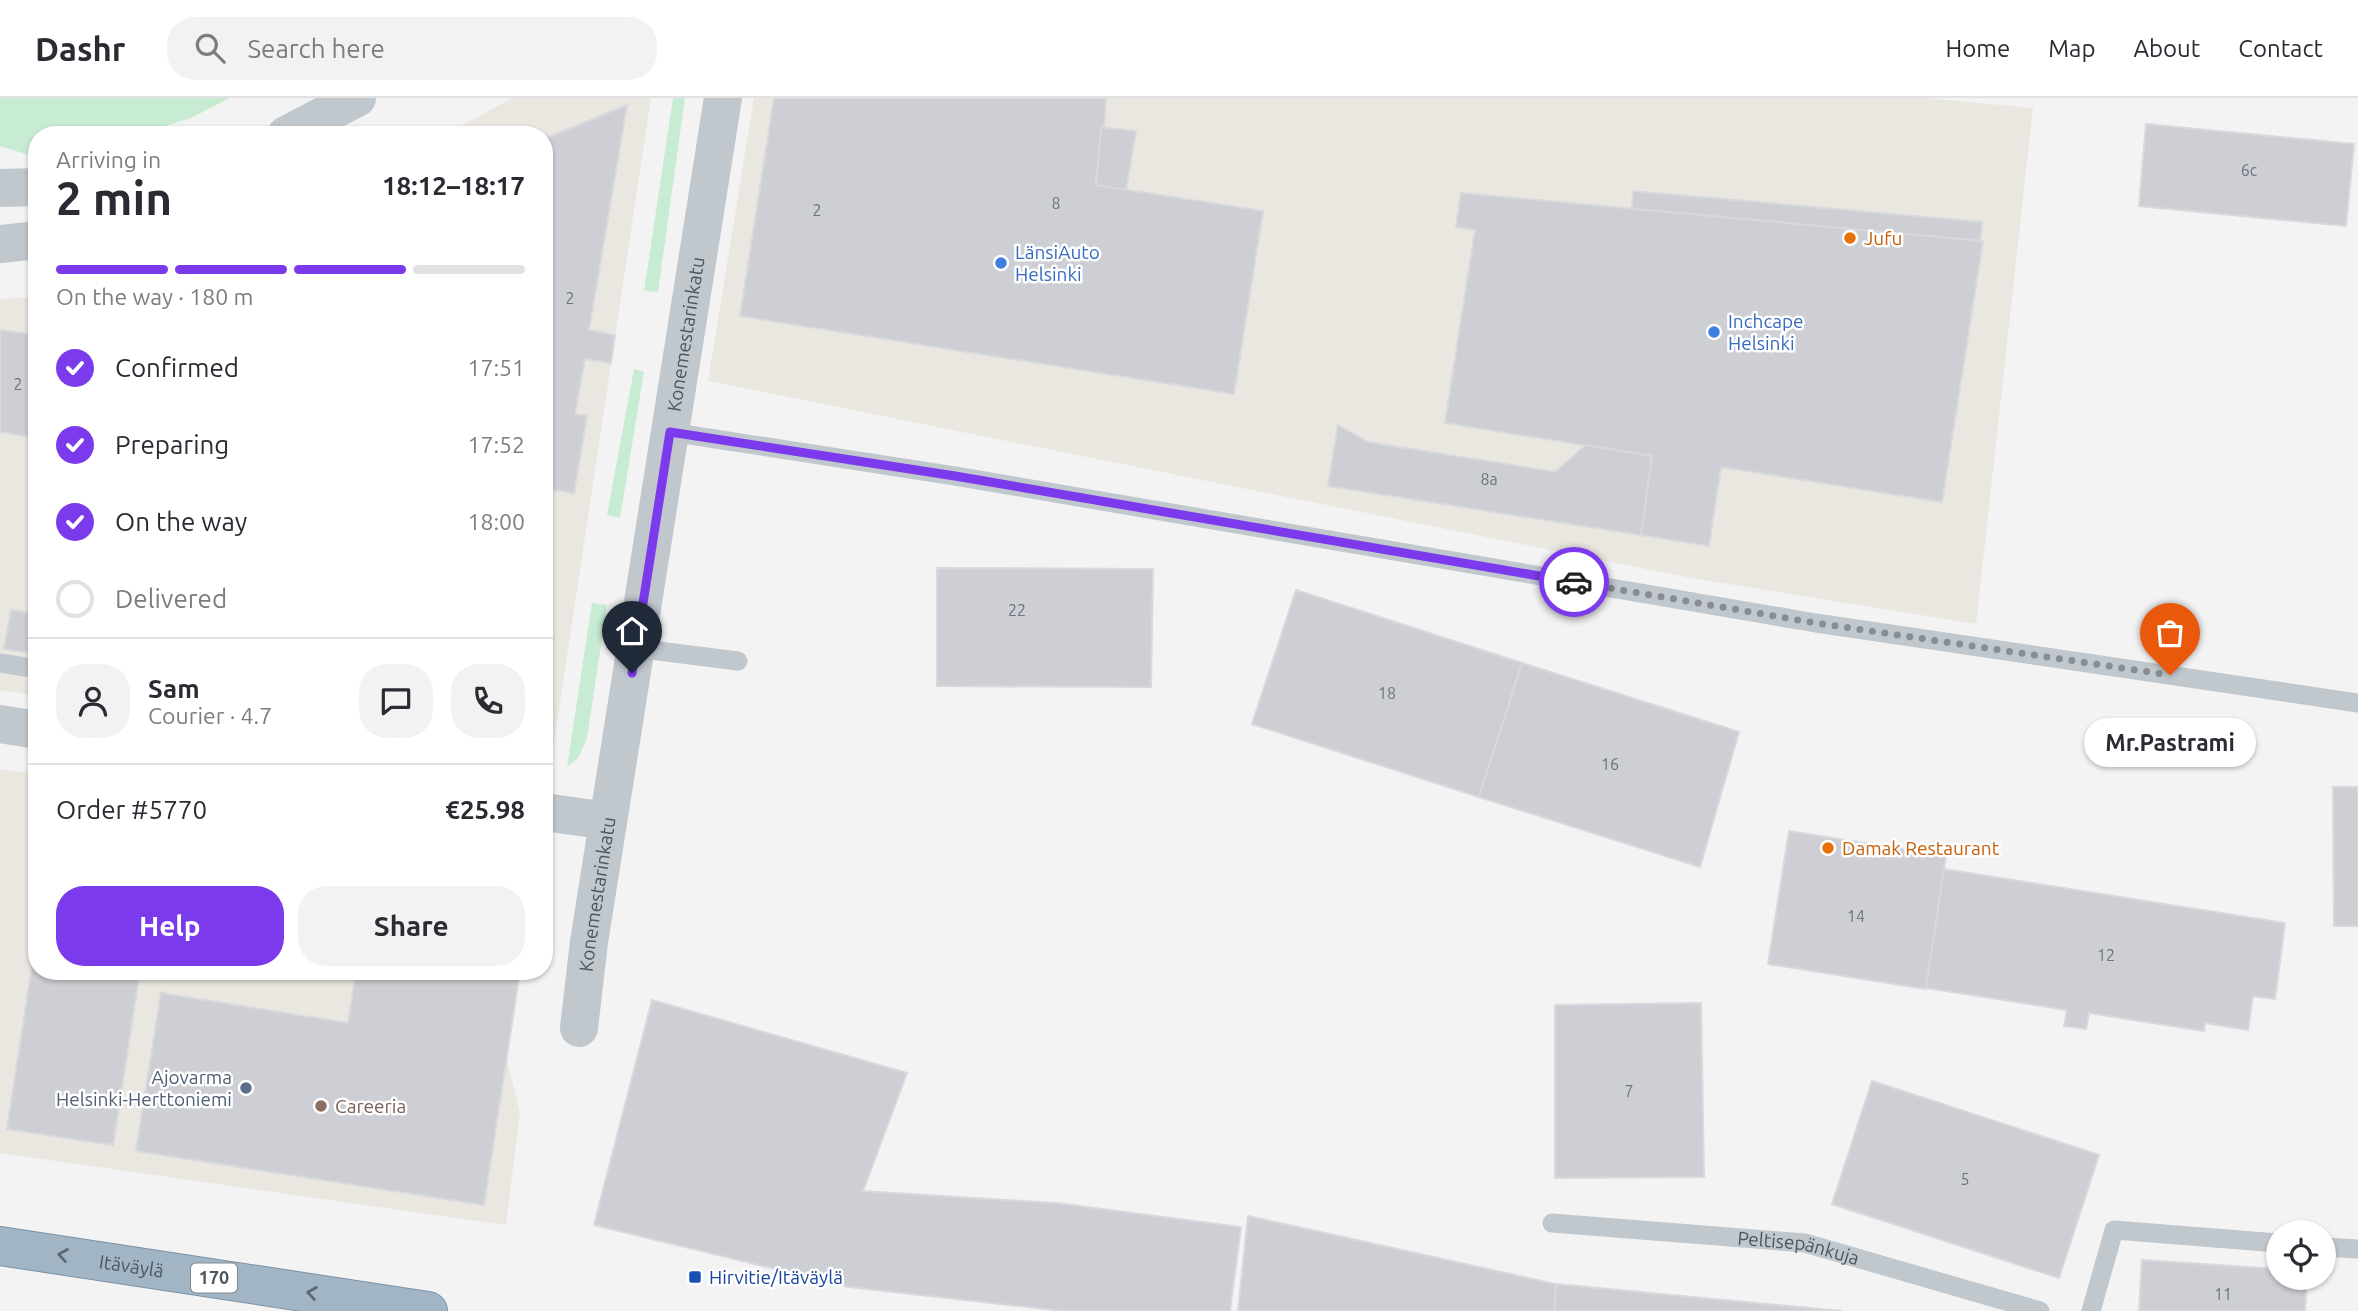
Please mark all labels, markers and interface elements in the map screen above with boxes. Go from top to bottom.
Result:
search box [167,17,657,80]
icon: search [191,29,229,67]
text: Dashr [35,30,125,67]
text: Search here [247,34,385,63]
text: Home [1945,35,2010,62]
text: Map [2048,35,2095,62]
text: About [2133,35,2200,62]
text: Contact [2238,35,2323,62]
text: Arriving in [56,147,161,172]
house number: 6c [2241,161,2258,179]
text: 18:12–18:17 [382,171,525,200]
text: 2 min [56,172,172,224]
house number: 8 [1051,194,1061,212]
house number: 2 [812,201,822,219]
place label: Jufu [1864,227,1902,249]
marker: Jufu [1842,230,1858,246]
place label: LänsiAuto Helsinki [1015,241,1100,285]
street label: Konemestarinkatu [662,255,709,413]
marker: LänsiAuto Helsinki [993,255,1009,271]
text: On the way · 180 m [56,284,253,309]
house number: 2 [565,289,575,307]
place label: Inchcape Helsinki [1728,310,1804,354]
marker: Inchcape Helsinki [1706,324,1722,340]
icon: check [56,349,94,387]
text: Confirmed [115,353,239,382]
text: 17:51 [467,355,525,380]
house number: 2 [13,375,23,393]
icon: check [56,426,94,464]
text: Preparing [115,430,229,459]
text: 17:52 [467,432,525,457]
house number: 8a [1480,470,1498,488]
icon: check [56,503,94,541]
text: On the way [115,507,247,536]
text: 18:00 [467,509,525,534]
courier [1539,547,1609,617]
icon: car [1555,563,1593,601]
text: Delivered [115,584,227,613]
pin [602,601,662,673]
house number: 22 [1008,601,1026,619]
pin [2140,603,2200,675]
icon: home [613,612,651,650]
icon: bag [2151,614,2189,652]
button: person [56,664,130,738]
button: chat [359,664,433,738]
button: phone [451,664,525,738]
text: Sam [148,674,200,703]
house number: 18 [1378,684,1396,702]
text: Courier · 4.7 [148,703,272,728]
callout: Mr.Pastrami [2084,717,2256,766]
text: Mr.Pastrami [2105,730,2235,755]
house number: 16 [1601,755,1619,773]
text: Order #5770 [56,795,207,824]
text: €25.98 [445,795,525,824]
street label: Konemestarinkatu [575,815,620,973]
place label: Damak Restaurant [1842,837,2000,859]
marker: Damak Restaurant [1820,840,1836,856]
button: Help [56,886,284,966]
button: Share [298,886,525,966]
house number: 14 [1847,907,1865,925]
house number: 12 [2097,946,2115,964]
place label: Ajovarma Helsinki-Herttoniemi [56,1066,232,1110]
marker: Ajovarma Helsinki-Herttoniemi [238,1080,254,1096]
house number: 7 [1624,1082,1634,1100]
place label: Careeria [335,1095,406,1117]
marker: Careeria [313,1098,329,1114]
house number: 5 [1960,1170,1970,1188]
map controls [2266,1220,2336,1290]
button: locate [2266,1220,2336,1290]
street label: Peltisepänkuja [1737,1227,1862,1269]
one-way arrow [57,1248,69,1263]
street label: Itäväylä [98,1250,165,1282]
road number: 170 [191,1264,237,1293]
place label: Hirvitie/Itäväylä [709,1266,843,1288]
marker: Hirvitie/Itäväylä [687,1269,703,1285]
house number: 11 [2214,1285,2232,1303]
one-way arrow [306,1286,318,1301]

